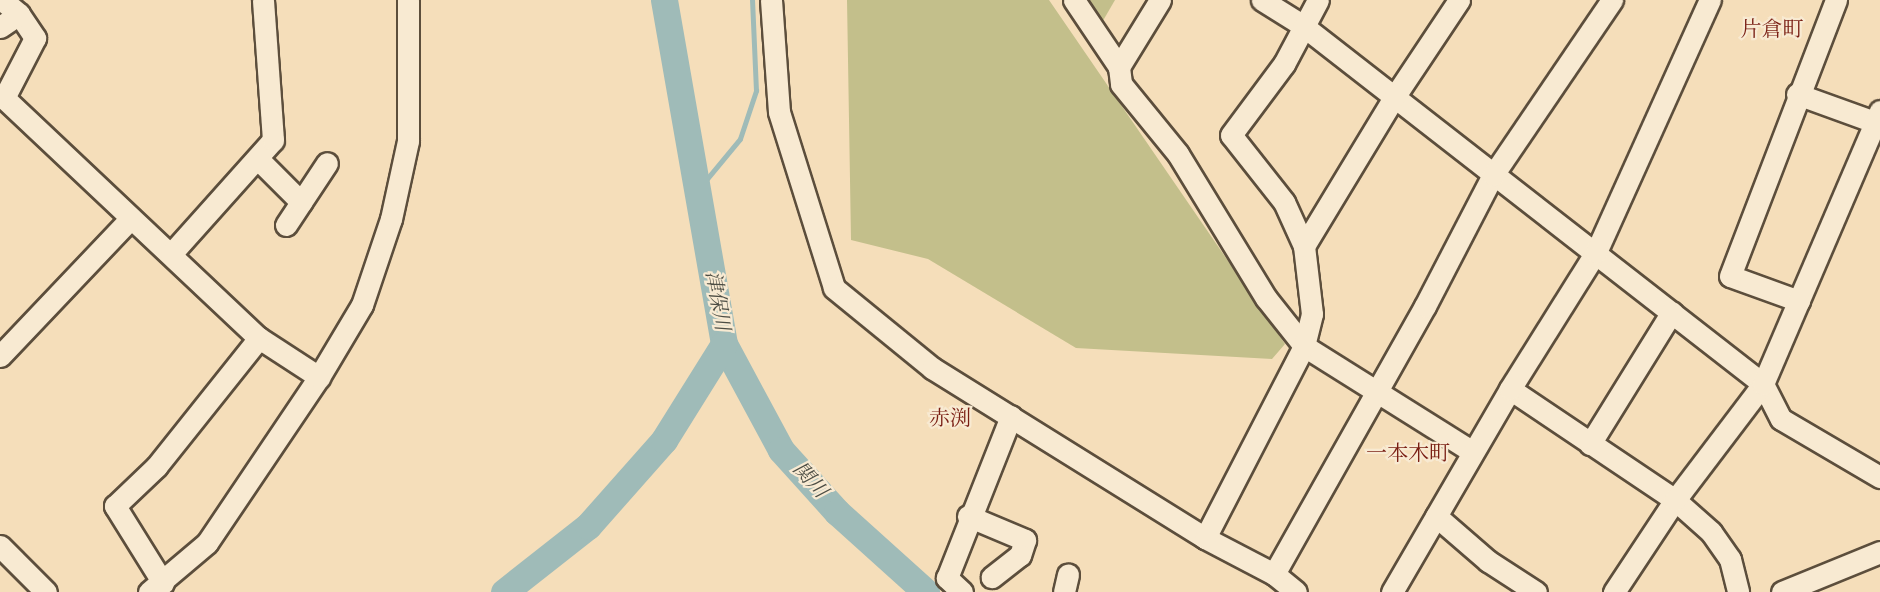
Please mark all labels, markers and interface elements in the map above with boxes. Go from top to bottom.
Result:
district label: 片倉町 [1741,18,1803,44]
water label: 津保川 [699,269,733,333]
district label: 赤渕 [929,407,971,433]
district label: 一本木町 [1366,442,1450,468]
water label: 関川 [787,458,831,504]

